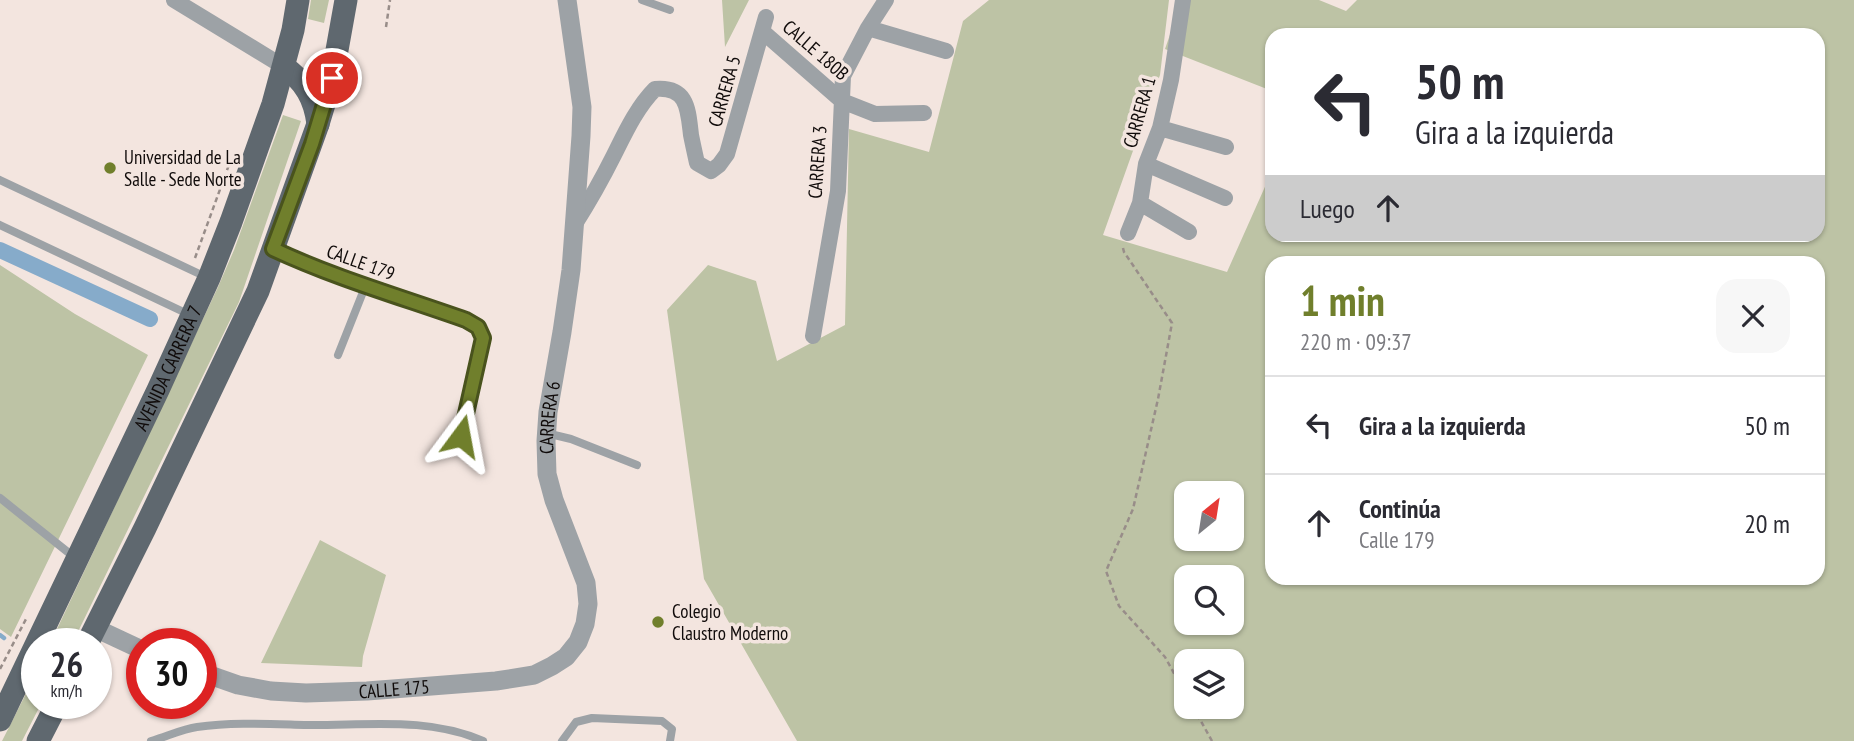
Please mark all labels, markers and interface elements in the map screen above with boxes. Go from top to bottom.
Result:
street label: CALLE 180B [778,15,854,85]
pin [302,48,362,108]
text: 50 m [1415,49,1504,113]
street label: CARRERA 5 [702,52,746,130]
icon: left [1300,56,1391,147]
icon: arrive [313,59,351,97]
street label: CARRERA 1 [1117,73,1161,151]
text: Gira a la izquierda [1415,111,1614,153]
street label: CARRERA 3 [802,125,832,199]
place label: Universidad de La Salle - Sede Norte [124,145,242,191]
marker: Universidad de La Salle - Sede Norte [102,160,118,176]
icon: ahead [1369,189,1407,227]
text: Luego [1300,192,1355,225]
street label: CALLE 179 [324,239,398,285]
text: 1 min [1300,273,1385,328]
button: close [1716,279,1790,353]
street label: AVENIDA CARRERA 7 [128,302,207,434]
text: 220 m · 09:37 [1300,327,1412,356]
street label: CARRERA 6 [534,379,565,454]
position arrow [424,399,498,473]
icon: left [1300,406,1338,444]
text: Gira a la izquierda [1359,409,1526,442]
text: 50 m [1744,409,1790,442]
north arrow [1174,481,1244,551]
map controls [1174,481,1244,719]
text: Continúa [1359,492,1441,525]
icon: ahead [1300,504,1338,542]
text: 20 m [1744,507,1790,540]
text: Calle 179 [1359,525,1435,554]
button: search [1174,565,1244,635]
place label: Colegio Claustro Moderno [672,599,788,645]
marker: Colegio Claustro Moderno [650,614,666,630]
speed limit sign: 30 [126,628,217,719]
text: 26 [50,641,83,687]
button: layers [1174,649,1244,719]
street label: CALLE 175 [358,674,430,703]
text: km/h [51,679,82,702]

